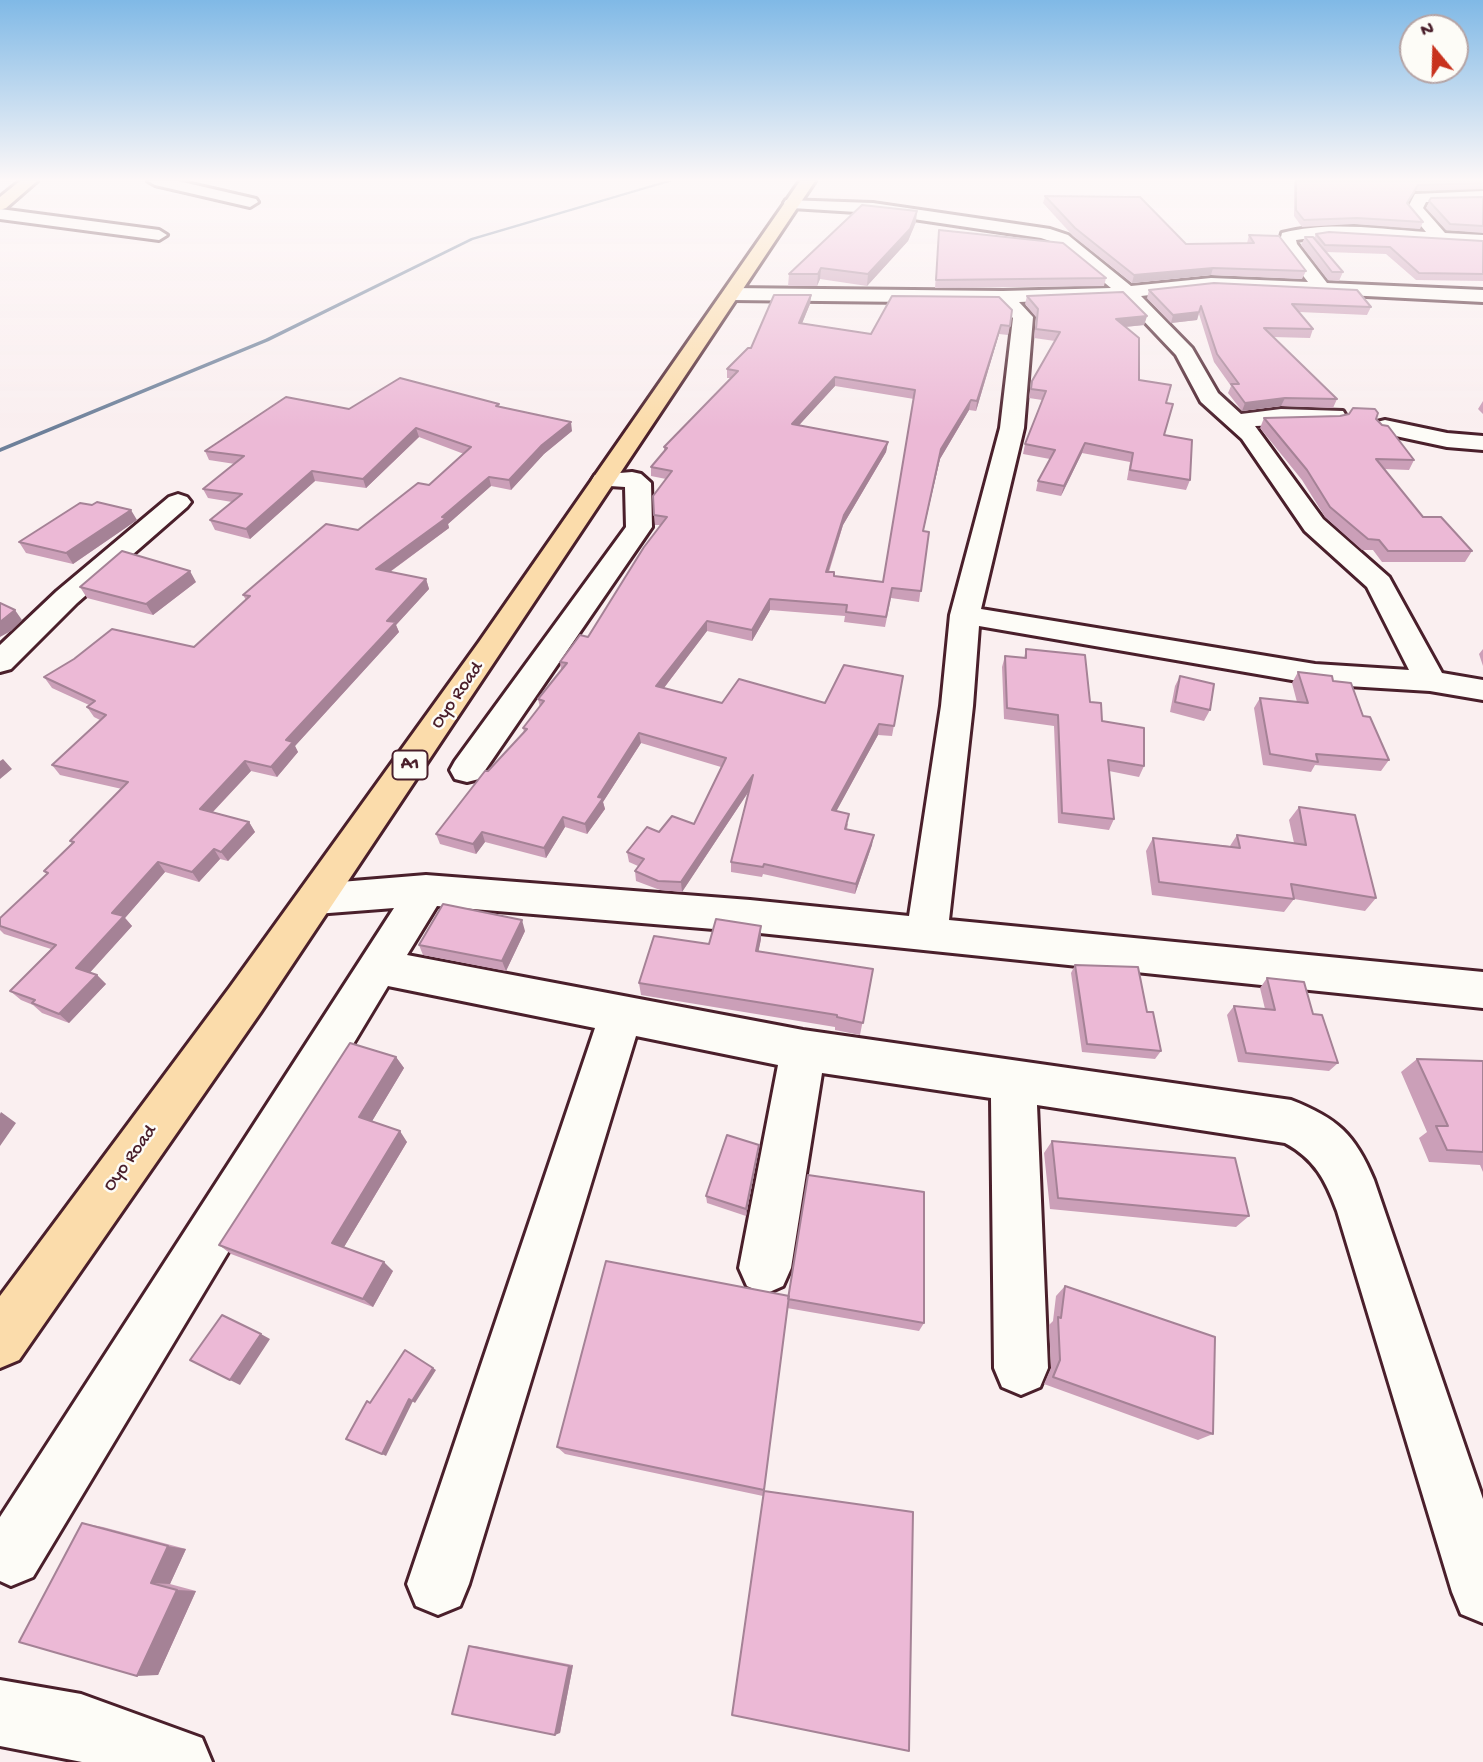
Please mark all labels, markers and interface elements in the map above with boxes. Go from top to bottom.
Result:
north arrow [1399,14,1469,84]
text: N [1418,18,1437,43]
street label: Oyo Road [427,658,489,734]
road number: A1 [392,750,428,780]
street label: Oyo Road [99,1121,163,1197]

